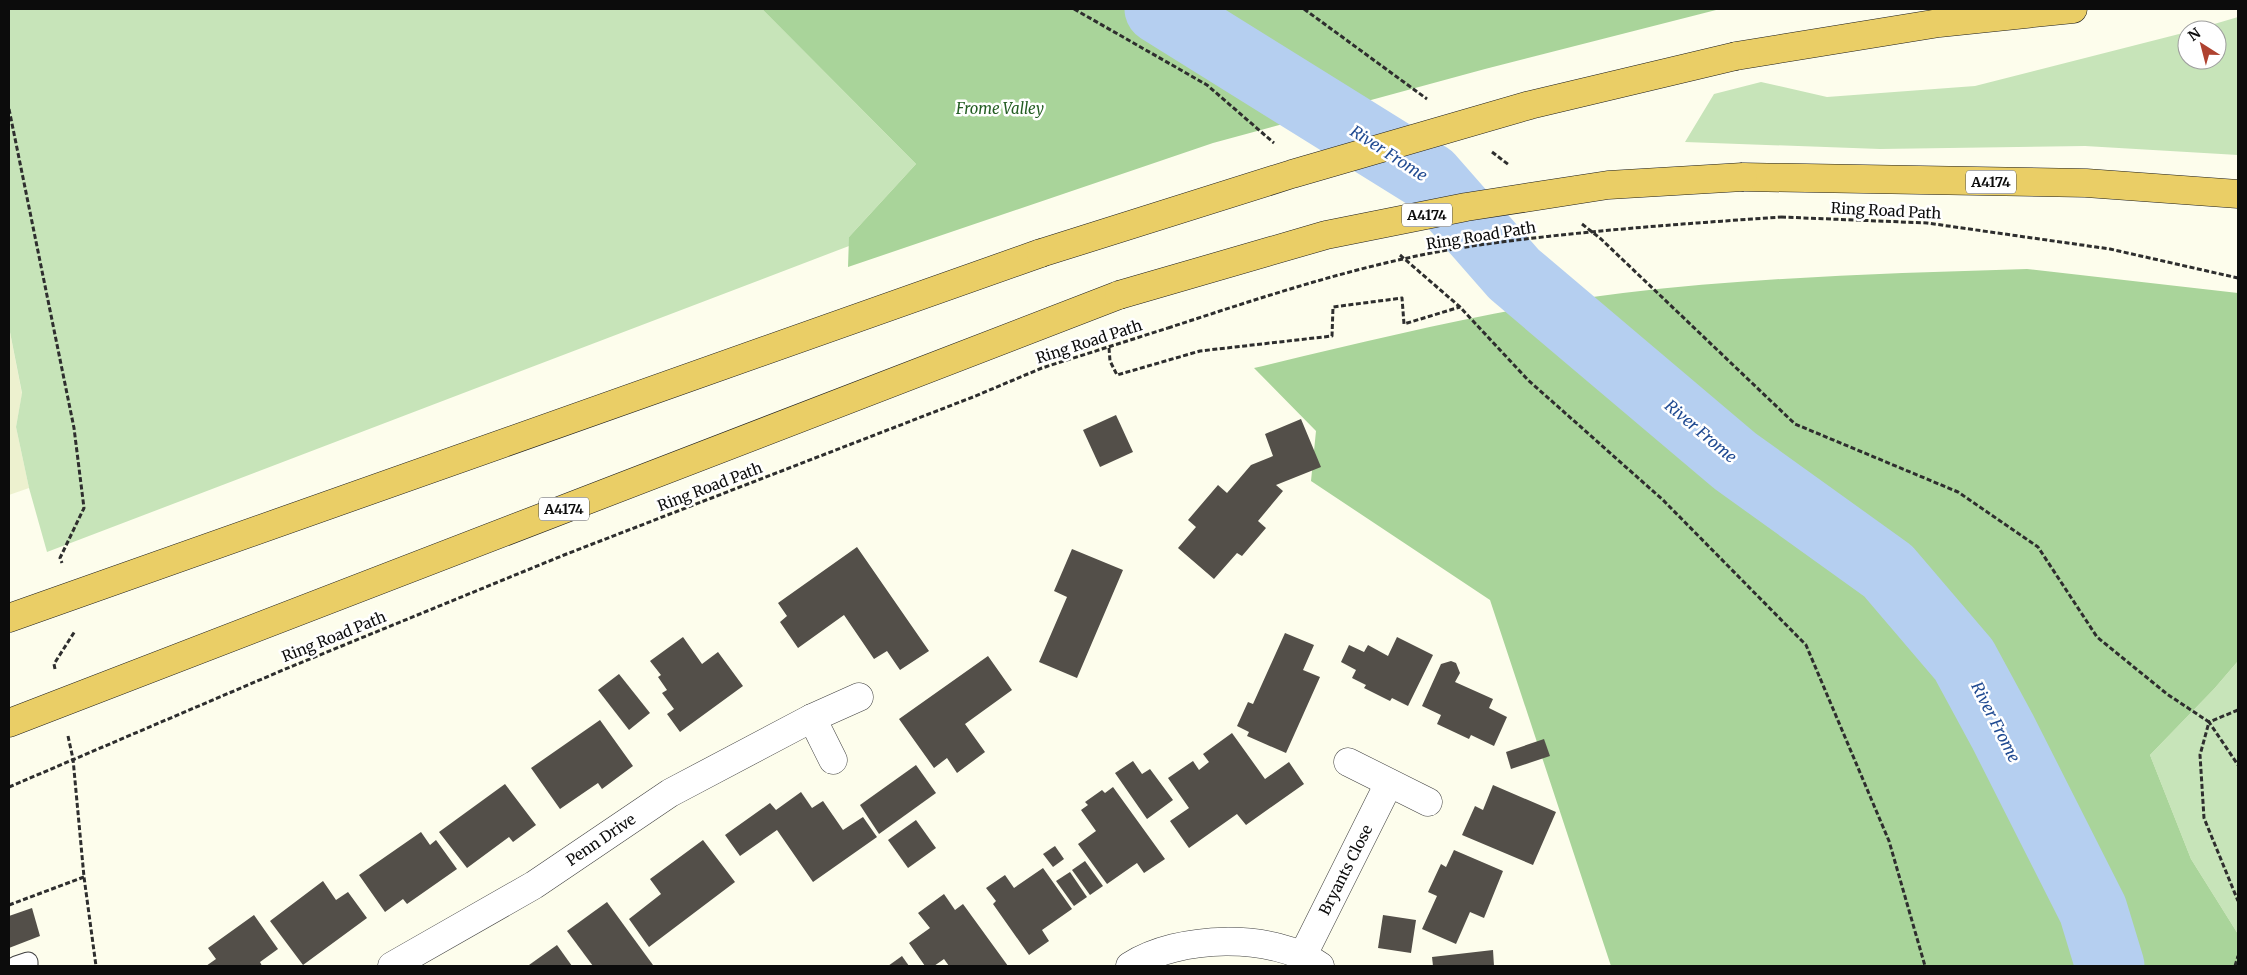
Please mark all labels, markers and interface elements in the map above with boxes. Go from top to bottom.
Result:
north arrow [2177,20,2227,70]
text: N [2185,24,2204,45]
park label: Frome Valley [955,99,1044,118]
water label: River Frome [1347,121,1431,185]
road number: A4174 [1966,170,2016,193]
street label: Ring Road Path [1830,198,1942,223]
road number: A4174 [1402,204,1452,226]
street label: Ring Road Path [1425,217,1537,254]
street label: Ring Road Path [1033,315,1144,368]
water label: River Frome [1661,395,1741,467]
street label: Ring Road Path [655,458,765,515]
road number: A4174 [539,498,589,520]
street label: Ring Road Path [279,607,389,666]
water label: River Frome [1967,678,2025,766]
street label: Penn Drive [562,809,639,870]
street label: Bryants Close [1315,821,1376,918]

